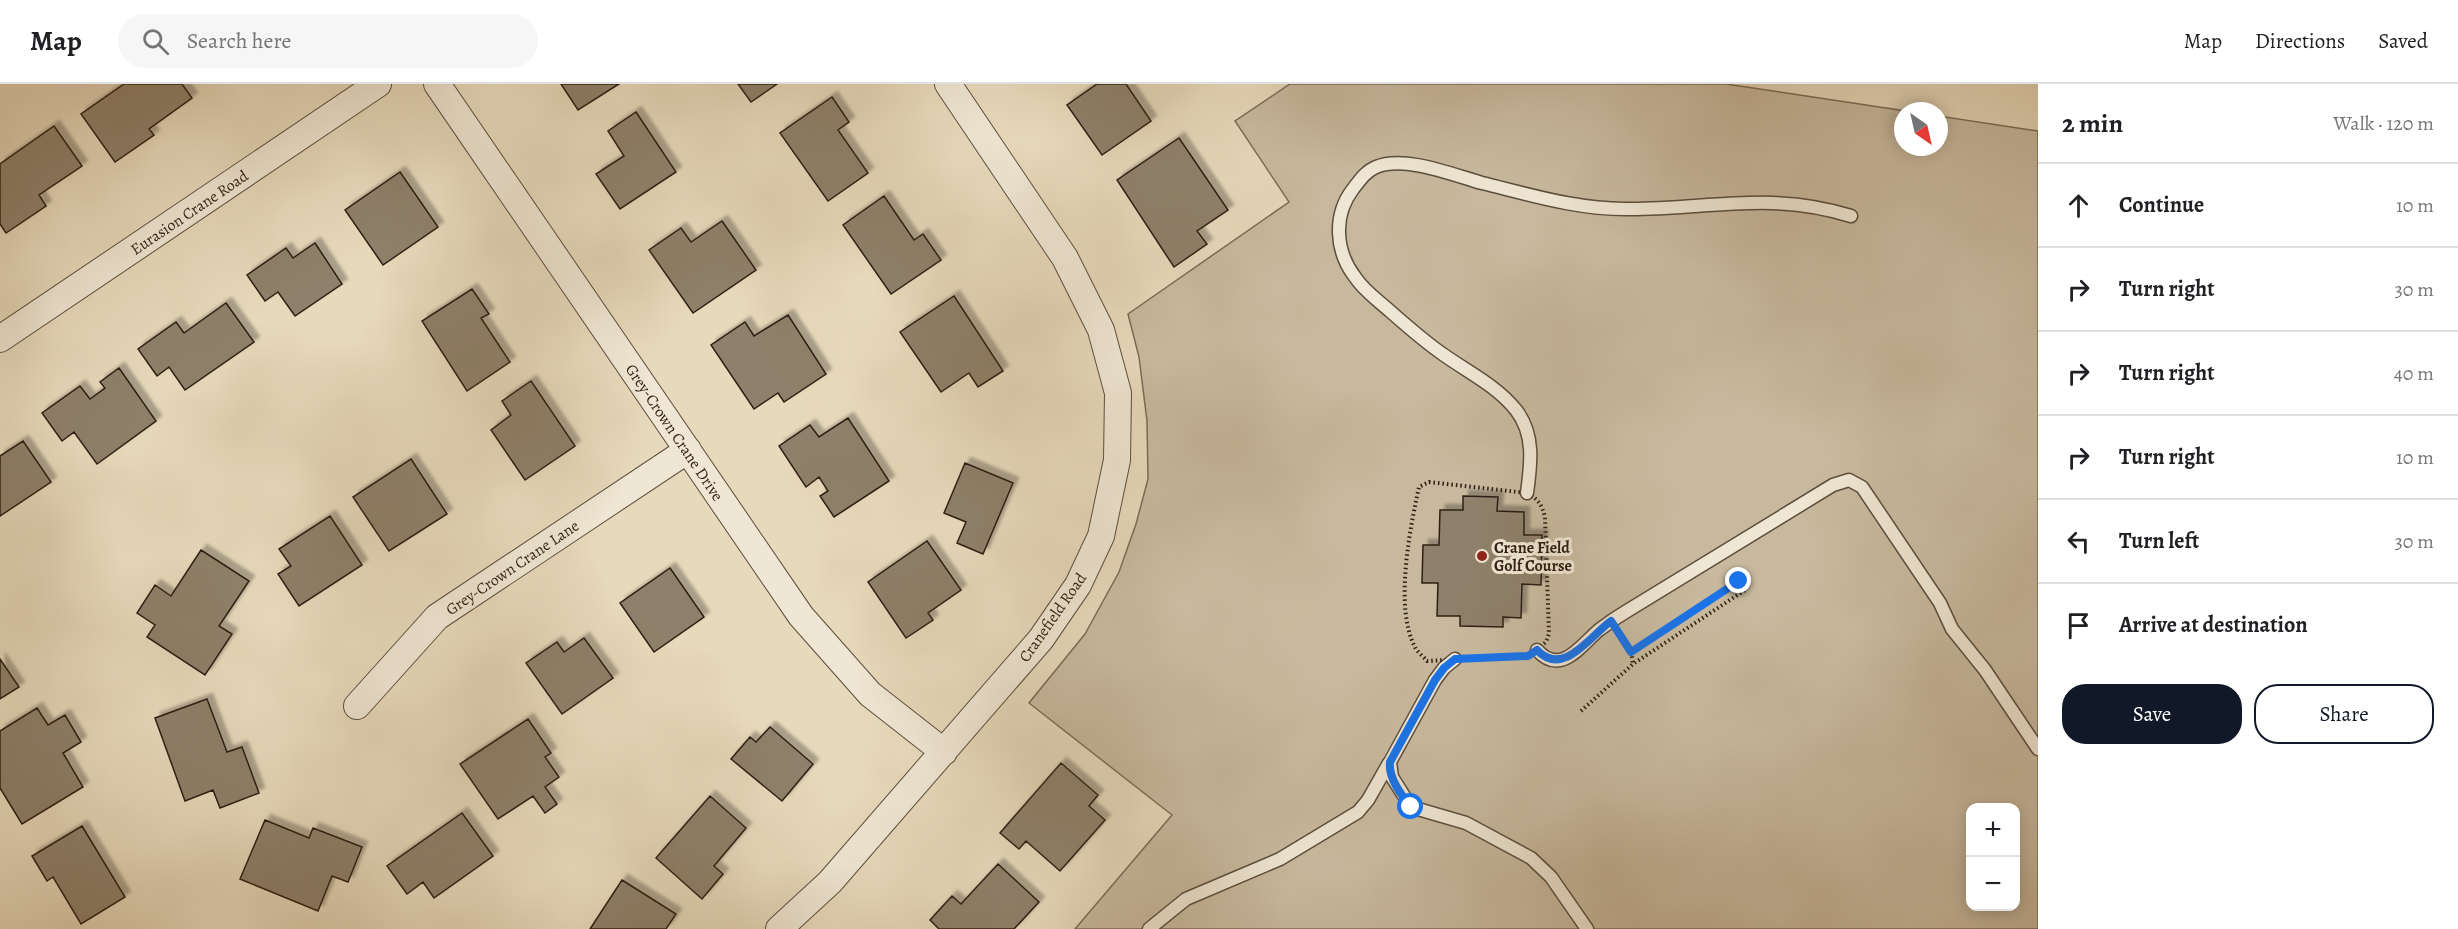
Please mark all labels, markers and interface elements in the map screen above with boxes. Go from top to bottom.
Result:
search box [118,14,538,68]
text: Map [30,22,82,60]
icon: search [139,25,172,58]
text: Search here [187,26,291,56]
text: Map [2184,27,2222,55]
text: Directions [2255,27,2345,55]
text: Saved [2378,27,2428,55]
north arrow [1894,102,1948,156]
text: 2 min [2062,106,2123,141]
text: Walk · 120 m [2333,110,2434,137]
street label: Eurasion Crane Road [126,165,253,260]
icon: ahead [2062,189,2095,222]
text: Continue [2119,190,2204,220]
text: 10 m [2396,192,2434,219]
icon: right [2062,273,2095,306]
text: Turn right [2119,274,2215,304]
text: 30 m [2394,276,2434,303]
icon: right [2062,357,2095,390]
text: Turn right [2119,358,2215,388]
street label: Grey-Crown Crane Drive [620,360,728,505]
text: 40 m [2394,360,2434,387]
icon: right [2062,441,2095,474]
text: Turn right [2119,442,2215,472]
text: 10 m [2396,444,2434,471]
street label: Grey-Crown Crane Lane [442,515,584,621]
icon: left [2062,525,2095,558]
text: Turn left [2119,526,2199,556]
text: 30 m [2394,528,2434,555]
place label: Crane Field Golf Course [1494,537,1572,577]
marker: Crane Field Golf Course [1475,549,1489,563]
route end [1725,567,1751,593]
street label: Cranefield Road [1014,568,1092,667]
icon: arrive [2062,609,2095,642]
text: Arrive at destination [2119,610,2308,640]
button: Save [2062,684,2242,744]
button: Share [2254,684,2434,744]
route start [1397,793,1423,819]
map controls [1966,803,2020,911]
button: + [1966,803,2020,857]
button: − [1966,857,2020,911]

